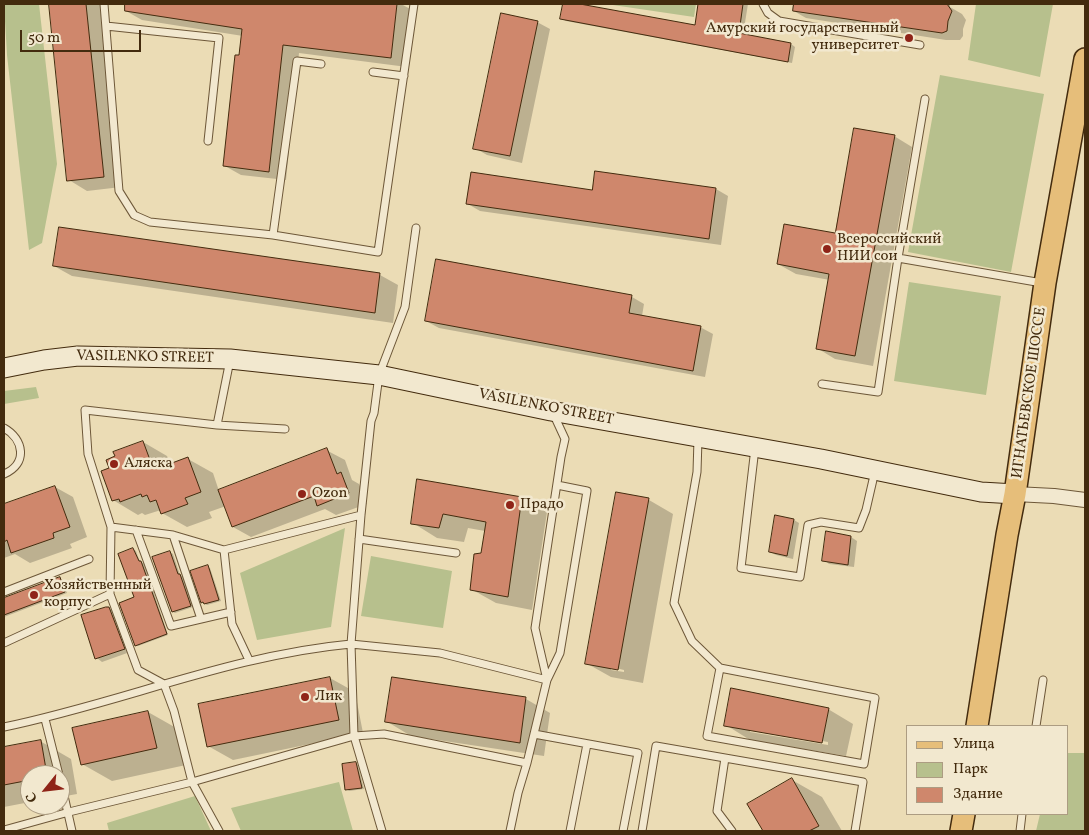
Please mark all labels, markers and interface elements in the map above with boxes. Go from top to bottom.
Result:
scale bar [22,20,144,52]
place label: Амурский государственный университет [706,20,899,55]
text: 50 m [28,28,60,49]
marker: Амурский государственный университет [903,32,915,44]
place label: Всероссийский НИИ сои [837,231,941,266]
marker: Всероссийский НИИ сои [821,243,833,255]
street label: ИГНАТЬЕВСКОЕ ШОССЕ [1009,306,1051,480]
street label: VASILENKO STREET [76,348,214,368]
street label: VASILENKO STREET [477,386,615,430]
place label: Аляска [124,455,173,473]
marker: Аляска [108,458,120,470]
place label: Ozon [312,485,347,503]
marker: Ozon [296,488,308,500]
place label: Прадо [520,496,564,514]
marker: Прадо [504,499,516,511]
place label: Хозяйственный корпус [44,577,152,612]
marker: Хозяйственный корпус [28,589,40,601]
place label: Лик [315,688,342,706]
marker: Лик [299,691,311,703]
legend [906,725,1069,815]
text: Улица [953,734,995,755]
text: Парк [953,759,988,780]
north arrow [20,765,70,815]
text: Здание [953,784,1003,805]
text: С [22,788,43,806]

